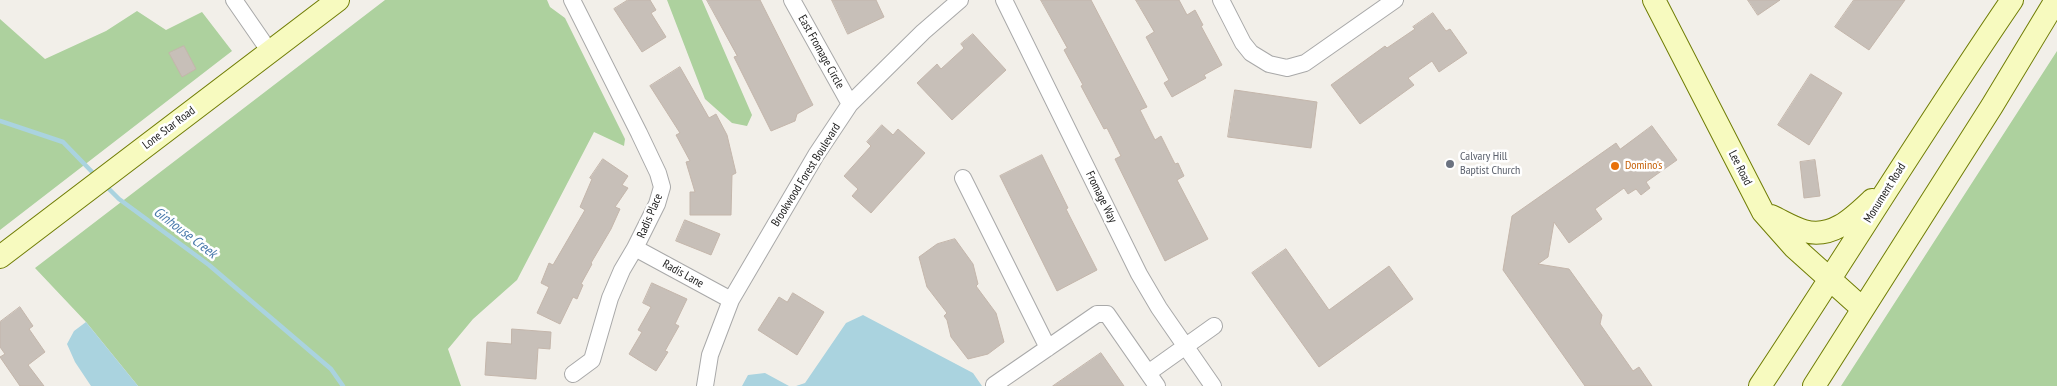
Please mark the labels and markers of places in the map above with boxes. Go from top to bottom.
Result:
place label: Calvary Hill Baptist Church [1460,150,1520,178]
marker: Calvary Hill Baptist Church [1444,158,1456,170]
place label: Domino's [1625,159,1662,173]
marker: Domino's [1609,160,1621,172]

